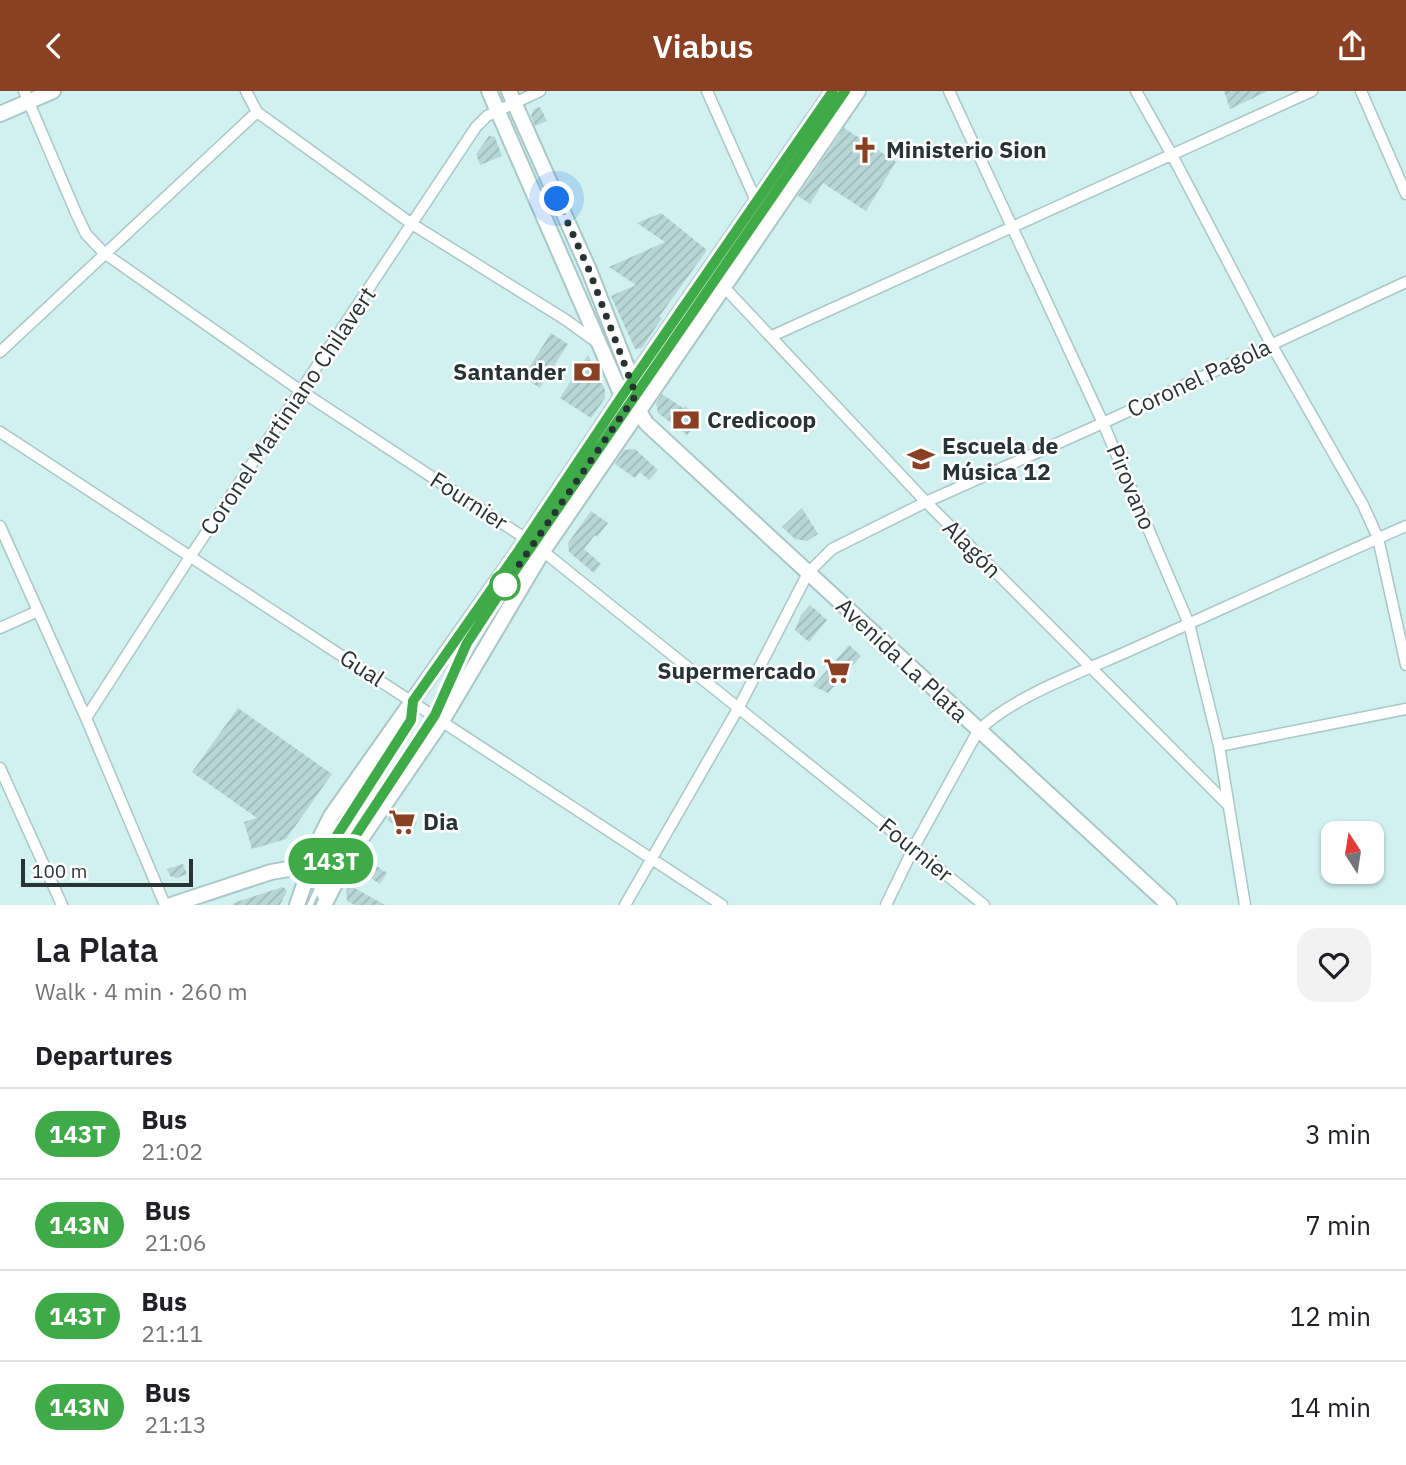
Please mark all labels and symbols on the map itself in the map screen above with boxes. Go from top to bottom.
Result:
place label: Ministerio Sion [886,134,1047,164]
church icon: Ministerio Sion [850,135,880,165]
your location [539,181,574,216]
street label: Coronel Martiniano Chilavert [193,280,382,540]
street label: Coronel Pagola [1122,331,1275,423]
place label: Santander [453,356,566,386]
bank icon: Santander [572,357,602,387]
place label: Credicoop [707,404,816,434]
bank icon: Credicoop [671,405,701,435]
place label: Escuela de Música 12 [942,430,1059,486]
street label: Pirovano [1101,439,1163,534]
school or university icon: Escuela de Música 12 [906,444,936,474]
street label: Fournier [425,464,514,537]
street label: Alagón [937,513,1008,584]
unlabelled marker [490,570,520,600]
street label: Avenida La Plata [830,590,975,728]
street label: Gual [334,642,391,693]
place label: Supermercado [657,655,816,685]
supermarket icon: Supermercado [822,656,852,686]
place label: Dia [423,806,459,836]
supermarket icon: Dia [387,807,417,837]
street label: Fournier [874,810,960,888]
north arrow [1321,821,1384,884]
line badge: 143T [282,838,380,884]
scale bar [21,856,192,888]

